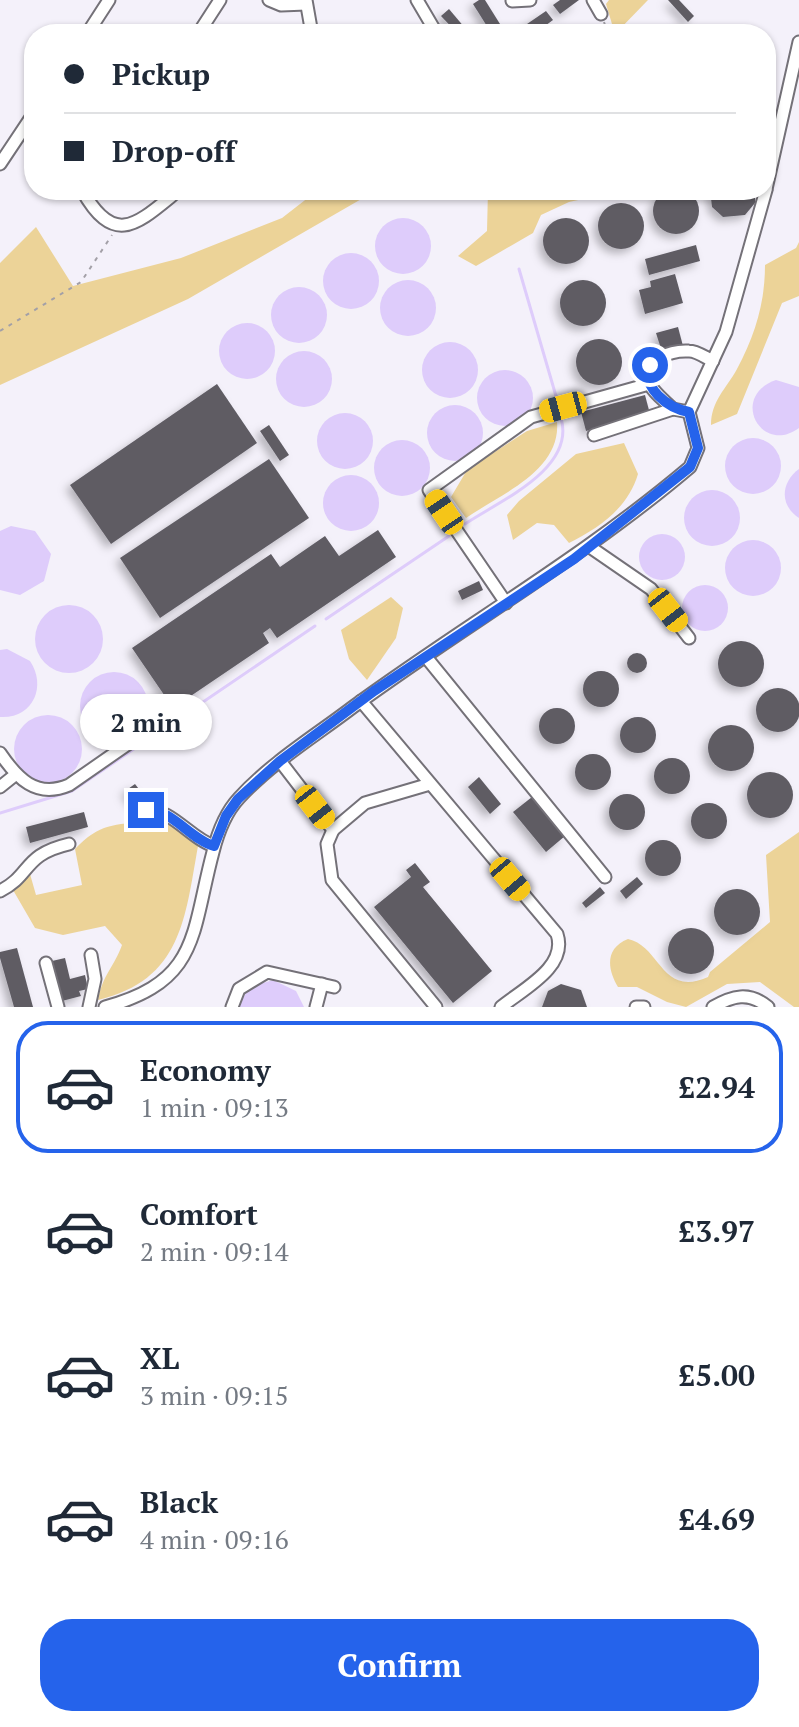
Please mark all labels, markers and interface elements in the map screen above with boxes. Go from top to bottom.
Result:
text: Pickup [112,54,210,94]
text: Drop-off [112,131,236,171]
route start [632,347,668,383]
car [537,389,589,425]
car [421,485,467,539]
car [644,584,692,636]
callout: 2 min [80,694,212,750]
text: 2 min [110,705,182,739]
car [291,781,339,833]
route end [128,792,164,828]
car [485,853,535,905]
text: Economy [140,1050,271,1090]
icon: car [44,1051,116,1123]
text: £2.94 [678,1067,755,1107]
text: 1 min · 09:13 [140,1090,289,1124]
text: Comfort [140,1194,258,1234]
icon: car [44,1195,116,1267]
text: £3.97 [678,1211,755,1251]
text: 2 min · 09:14 [140,1234,289,1268]
text: XL [140,1338,179,1378]
icon: car [44,1339,116,1411]
text: £5.00 [678,1355,755,1395]
text: 3 min · 09:15 [140,1378,289,1412]
text: Black [140,1482,218,1522]
icon: car [44,1483,116,1555]
text: £4.69 [678,1499,755,1539]
text: 4 min · 09:16 [140,1522,289,1556]
button: Confirm [40,1619,759,1711]

